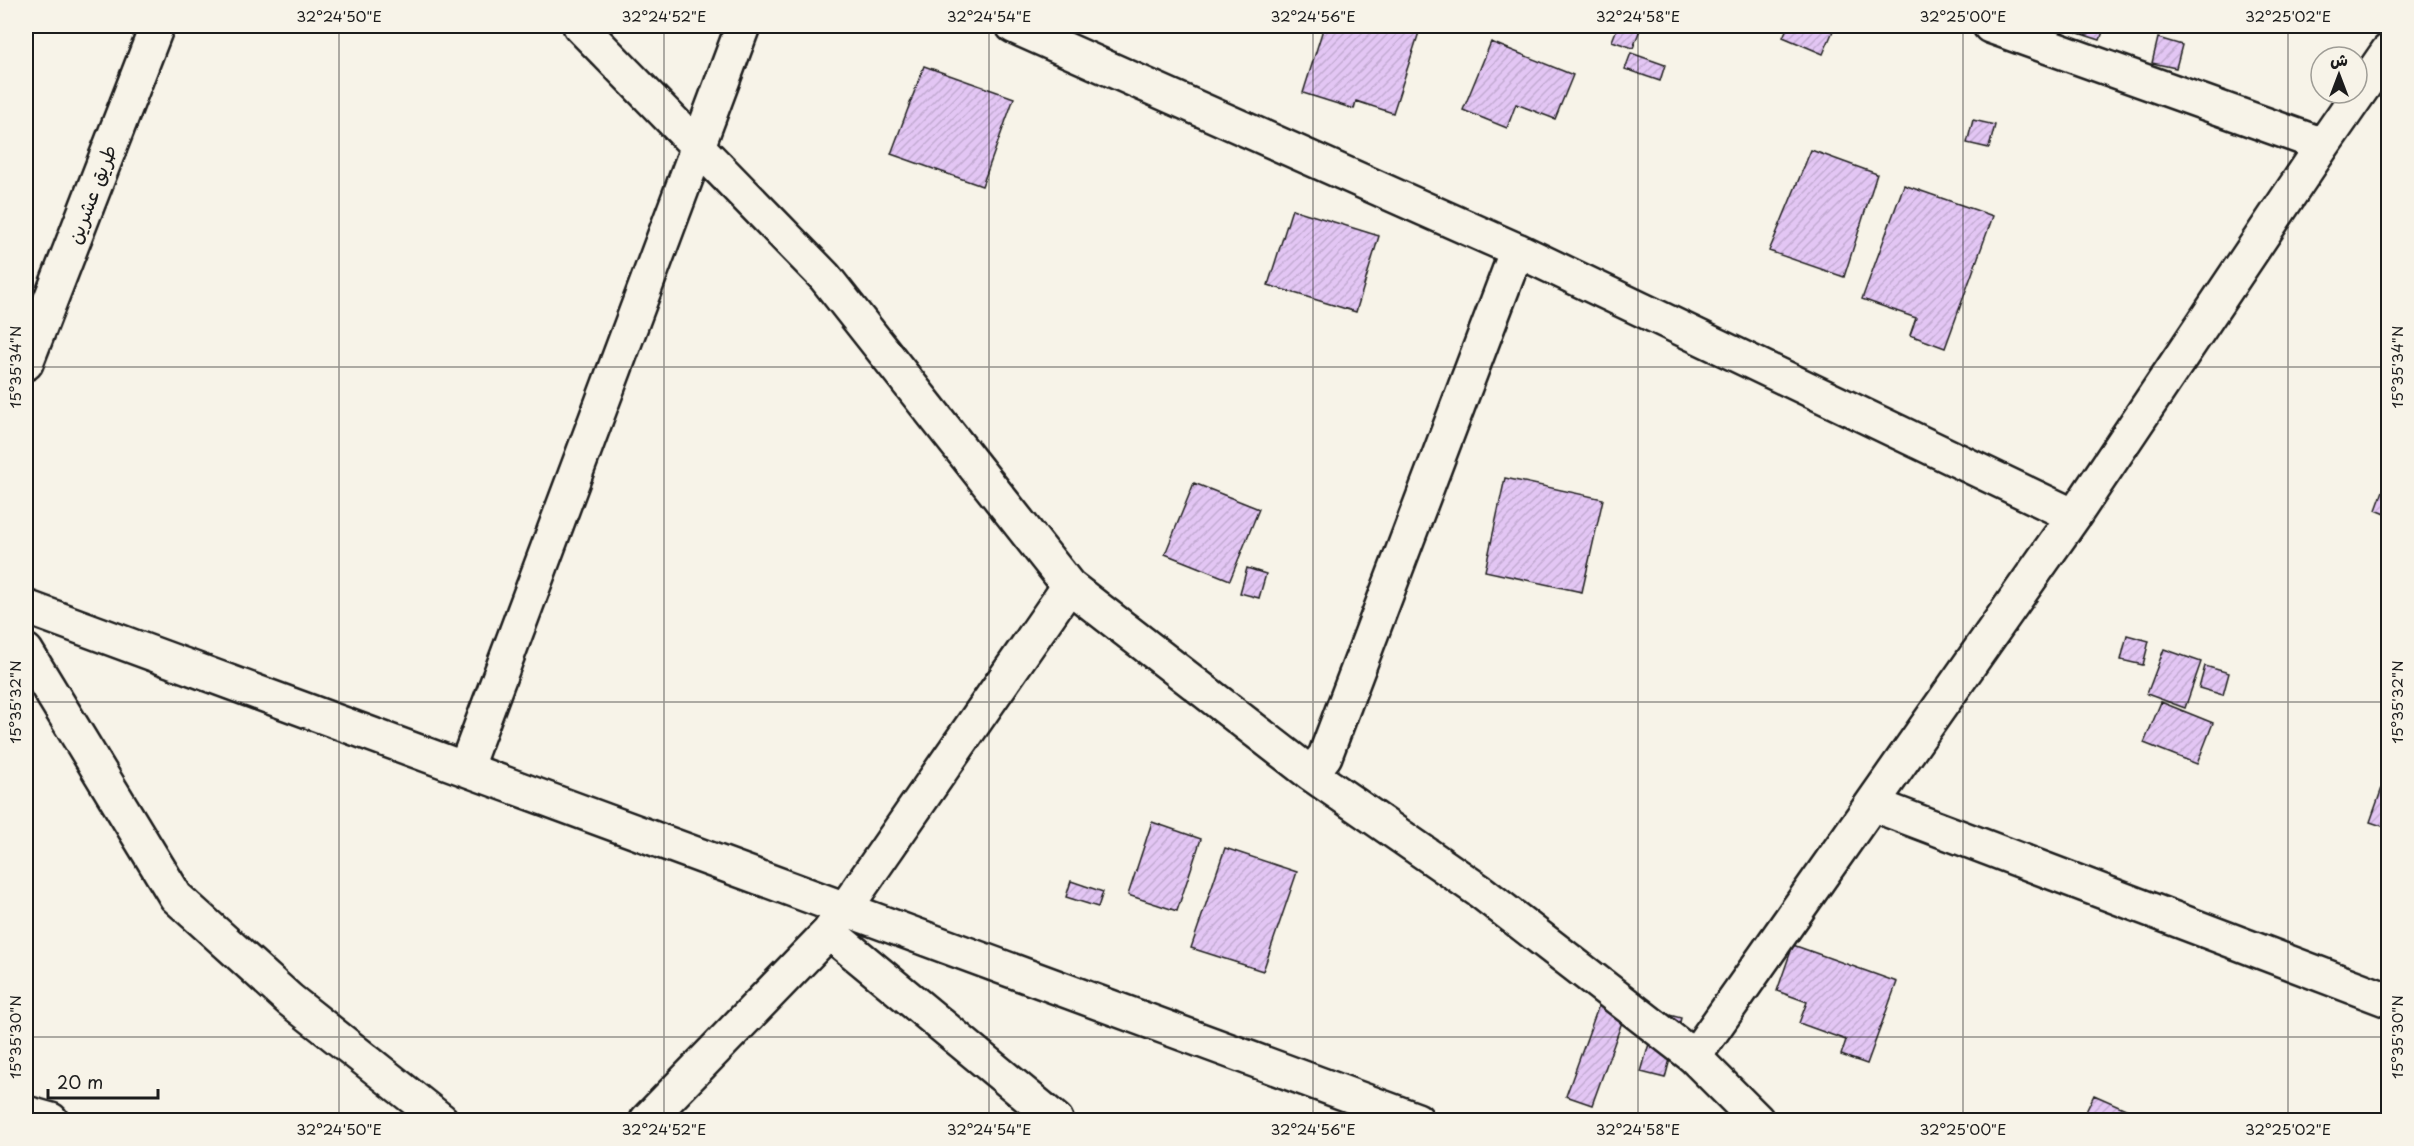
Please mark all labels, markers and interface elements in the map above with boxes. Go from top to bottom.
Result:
text: 32°24'50"E [296,4,382,27]
text: 32°24'52"E [622,4,706,27]
text: 32°24'54"E [947,4,1031,27]
text: 32°24'56"E [1270,4,1356,27]
text: 32°24'58"E [1596,4,1680,27]
text: 32°25'00"E [1920,4,2007,27]
text: 32°25'02"E [2245,4,2331,27]
north arrow [2309,45,2369,105]
text: ش [2330,47,2348,71]
street label: طريق عشرين [58,140,124,248]
text: 15°35'34"N [3,326,26,408]
text: 15°35'34"N [2385,326,2408,408]
text: 15°35'32"N [3,660,26,744]
text: 15°35'32"N [2385,660,2408,744]
text: 15°35'30"N [3,995,26,1079]
text: 15°35'30"N [2385,995,2408,1079]
scale bar [48,1062,158,1100]
text: 20 m [57,1068,103,1095]
text: 32°24'50"E [296,1117,382,1140]
text: 32°24'52"E [622,1117,706,1140]
text: 32°24'54"E [947,1117,1031,1140]
text: 32°24'56"E [1270,1117,1356,1140]
text: 32°24'58"E [1596,1117,1680,1140]
text: 32°25'00"E [1920,1117,2007,1140]
text: 32°25'02"E [2245,1117,2331,1140]

